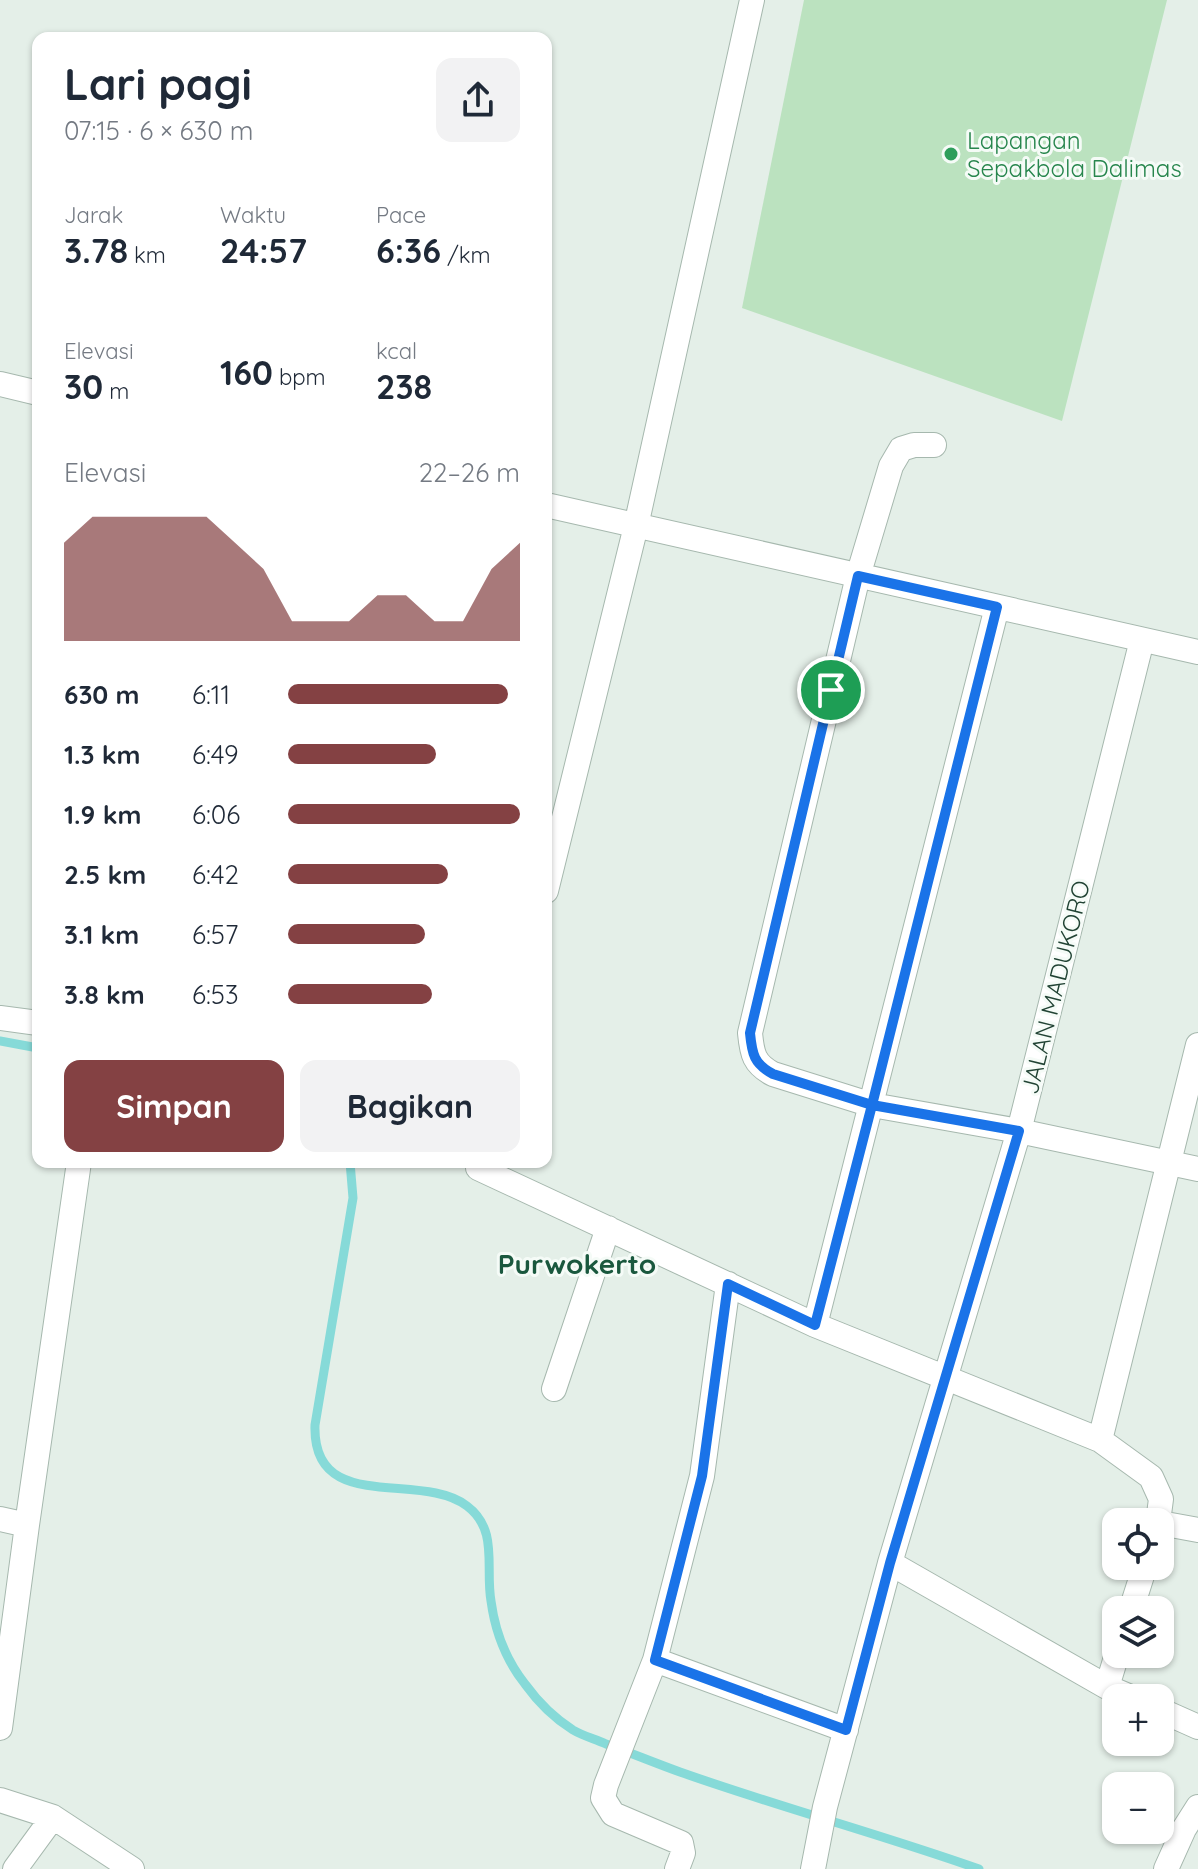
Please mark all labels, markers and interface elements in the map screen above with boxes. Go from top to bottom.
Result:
text: Lari pagi [64,56,252,111]
button: share [436,58,520,142]
text: 07:15 · 6 × 630 m [64,114,253,147]
place label: Lapangan Sepakbola Dalimas [967,125,1182,183]
marker: Lapangan Sepakbola Dalimas [942,145,960,163]
text: Jarak [64,201,123,229]
text: Waktu [220,201,286,229]
text: Pace [376,201,426,229]
text: 3.78 [64,229,128,272]
text: 24:57 [220,229,307,272]
text: 6:36 [376,229,441,272]
text: km [128,241,166,269]
text: /km [441,241,490,269]
text: Elevasi [64,337,134,365]
text: kcal [376,337,417,365]
text: 160 [220,351,273,394]
text: bpm [273,363,326,391]
text: 30 [64,365,103,408]
text: 238 [376,365,432,408]
text: m [103,377,129,405]
text: Elevasi [64,456,146,489]
text: 22–26 m [419,456,520,489]
pin [797,656,865,724]
icon: arrive [809,668,853,712]
text: 630 m [64,678,140,711]
text: 6:11 [192,678,230,711]
text: 1.3 km [64,738,141,771]
text: 6:49 [192,738,239,771]
text: 1.9 km [64,798,141,831]
text: 6:06 [192,798,240,831]
text: 2.5 km [64,858,146,891]
text: 6:42 [192,858,239,891]
street label: JALAN MADUKORO [1014,877,1096,1097]
text: 3.1 km [64,918,139,951]
text: 6:57 [192,918,238,951]
text: 3.8 km [64,978,145,1011]
text: 6:53 [192,978,239,1011]
button: Simpan [64,1060,284,1152]
button: Bagikan [300,1060,520,1152]
district label: Purwokerto [498,1246,656,1281]
map controls [1102,1508,1174,1844]
button: locate [1102,1508,1174,1580]
button: layers [1102,1596,1174,1668]
button: + [1102,1684,1174,1756]
button: − [1102,1772,1174,1844]

